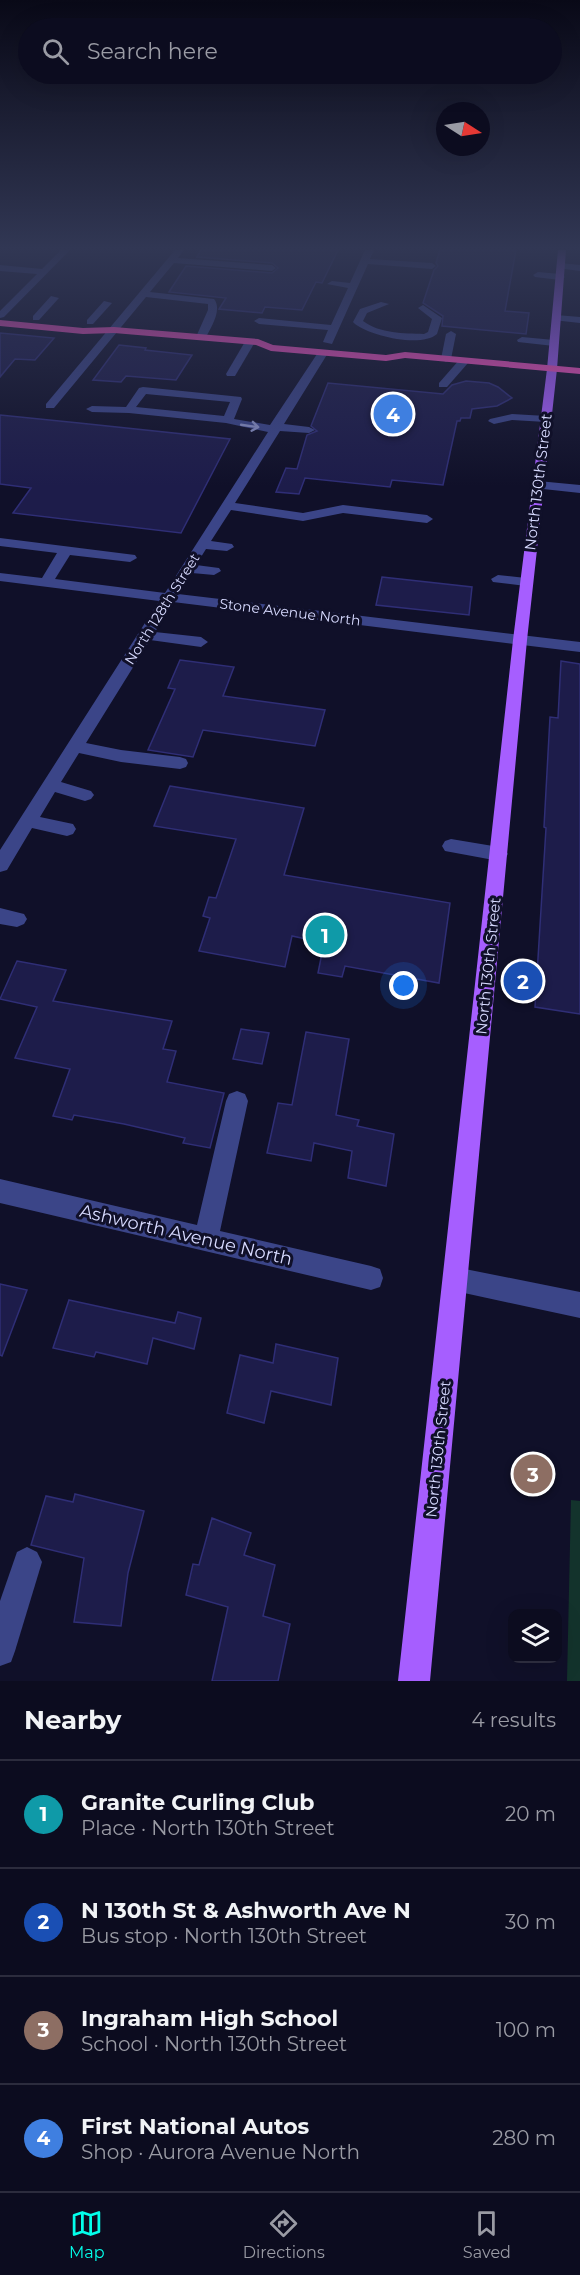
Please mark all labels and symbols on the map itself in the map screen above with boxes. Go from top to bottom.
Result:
north arrow [436,102,490,156]
pin: 4 [374,392,412,436]
street label: North 130th Street [520,413,556,551]
one-way arrow [240,420,259,431]
street label: North 128th Street [120,550,204,668]
street label: Stone Avenue North [218,594,362,630]
street label: North 130th Street [471,897,505,1035]
pin: 1 [306,912,344,958]
pin: 2 [504,958,542,1004]
your location [389,971,418,1000]
street label: Ashworth Avenue North [77,1200,295,1270]
street label: North 130th Street [421,1380,455,1518]
pin: 3 [514,1452,552,1496]

